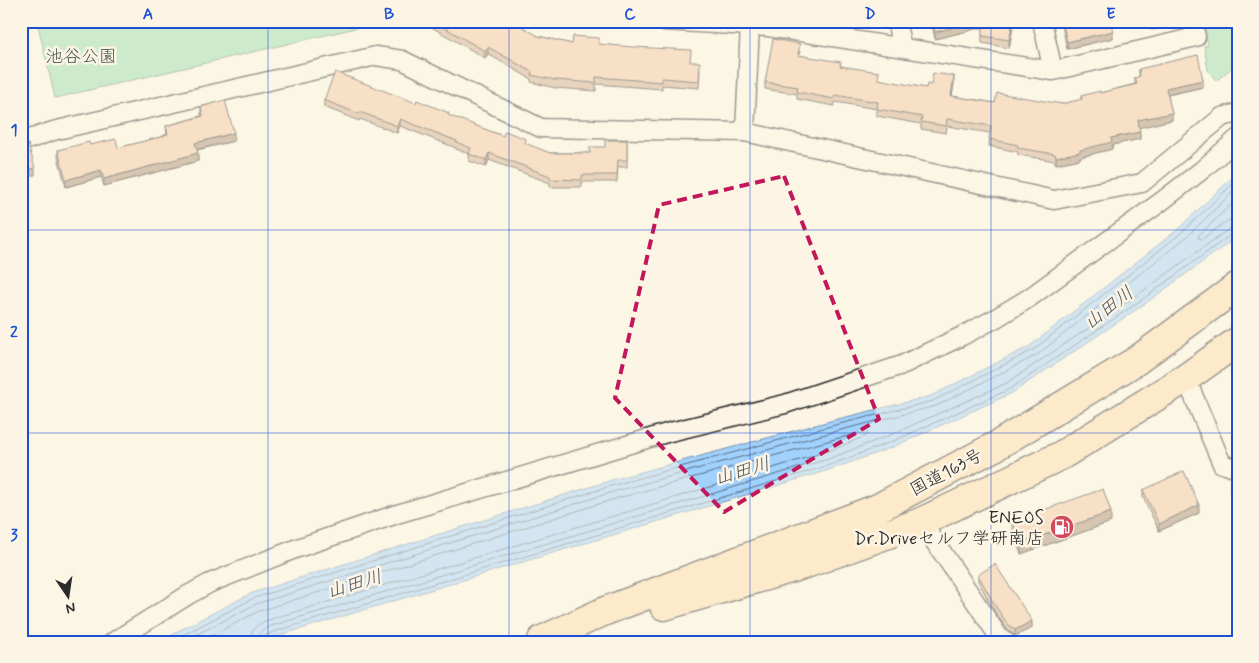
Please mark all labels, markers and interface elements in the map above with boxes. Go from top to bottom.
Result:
text: A [143,4,153,25]
text: B [384,4,394,25]
text: C [624,4,636,25]
text: D [864,4,876,25]
text: E [1106,4,1116,25]
park label: 池谷公園 [45,45,117,69]
text: 1 [10,120,18,141]
water label: 山田川 [1079,281,1139,336]
text: 2 [10,322,18,343]
street label: 国道163号 [906,444,987,502]
water label: 山田川 [712,452,773,491]
place label: ENEOS Dr.Driveセルフ学研南店 [854,506,1044,551]
fuel station icon: ENEOS Dr.Driveセルフ学研南店 [1049,514,1075,540]
text: 3 [10,525,18,546]
water label: 山田川 [324,564,385,605]
north arrow [42,570,92,620]
text: N [64,598,77,618]

